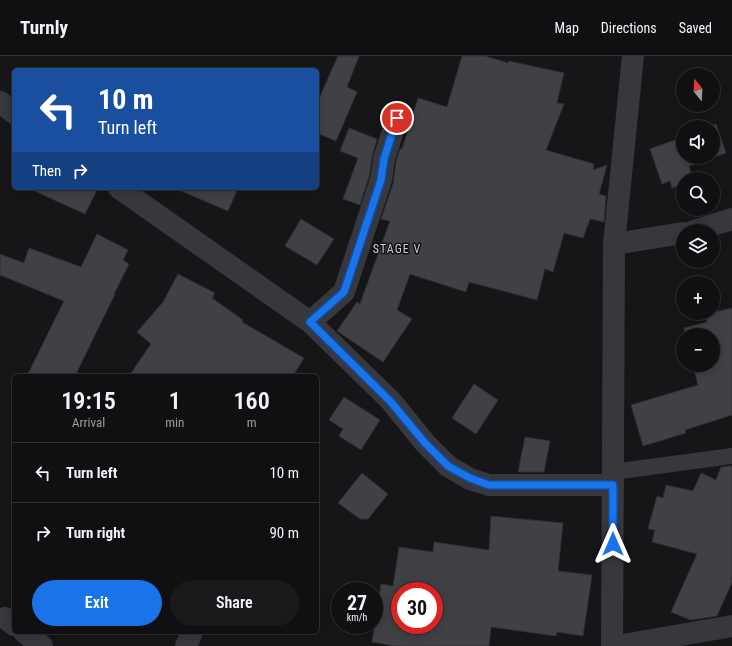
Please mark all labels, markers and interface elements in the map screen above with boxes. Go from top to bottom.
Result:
text: Turnly [20,16,68,39]
text: Map [555,20,579,36]
text: Directions [601,20,657,36]
text: Saved [679,20,712,36]
north arrow [676,68,720,112]
map controls [676,68,720,372]
text: 10 m [98,83,154,116]
icon: left [32,84,84,136]
pin [380,101,414,135]
icon: arrive [386,107,408,129]
text: Turn left [98,117,157,138]
button: sound [676,120,720,164]
icon: right [69,160,91,182]
text: Then [32,162,61,180]
button: search [676,172,720,216]
button: layers [676,224,720,268]
district label: STAGE V [373,242,421,256]
button: + [676,276,720,320]
button: − [676,328,720,372]
text: 19:15 [61,387,116,415]
text: 1 [169,387,181,415]
text: 160 [234,387,270,415]
text: Arrival [72,415,105,430]
text: min [165,415,184,430]
text: m [247,415,257,430]
icon: left [32,462,54,484]
text: Turn left [66,464,117,482]
text: 10 m [269,464,299,482]
icon: right [32,522,54,544]
position arrow [592,523,634,565]
text: Turn right [66,524,125,542]
text: 90 m [269,524,299,542]
button: Exit [32,580,162,626]
button: Share [170,580,299,626]
speed limit sign: 30 [391,582,443,634]
text: 27 [347,591,367,615]
text: km/h [347,612,367,623]

